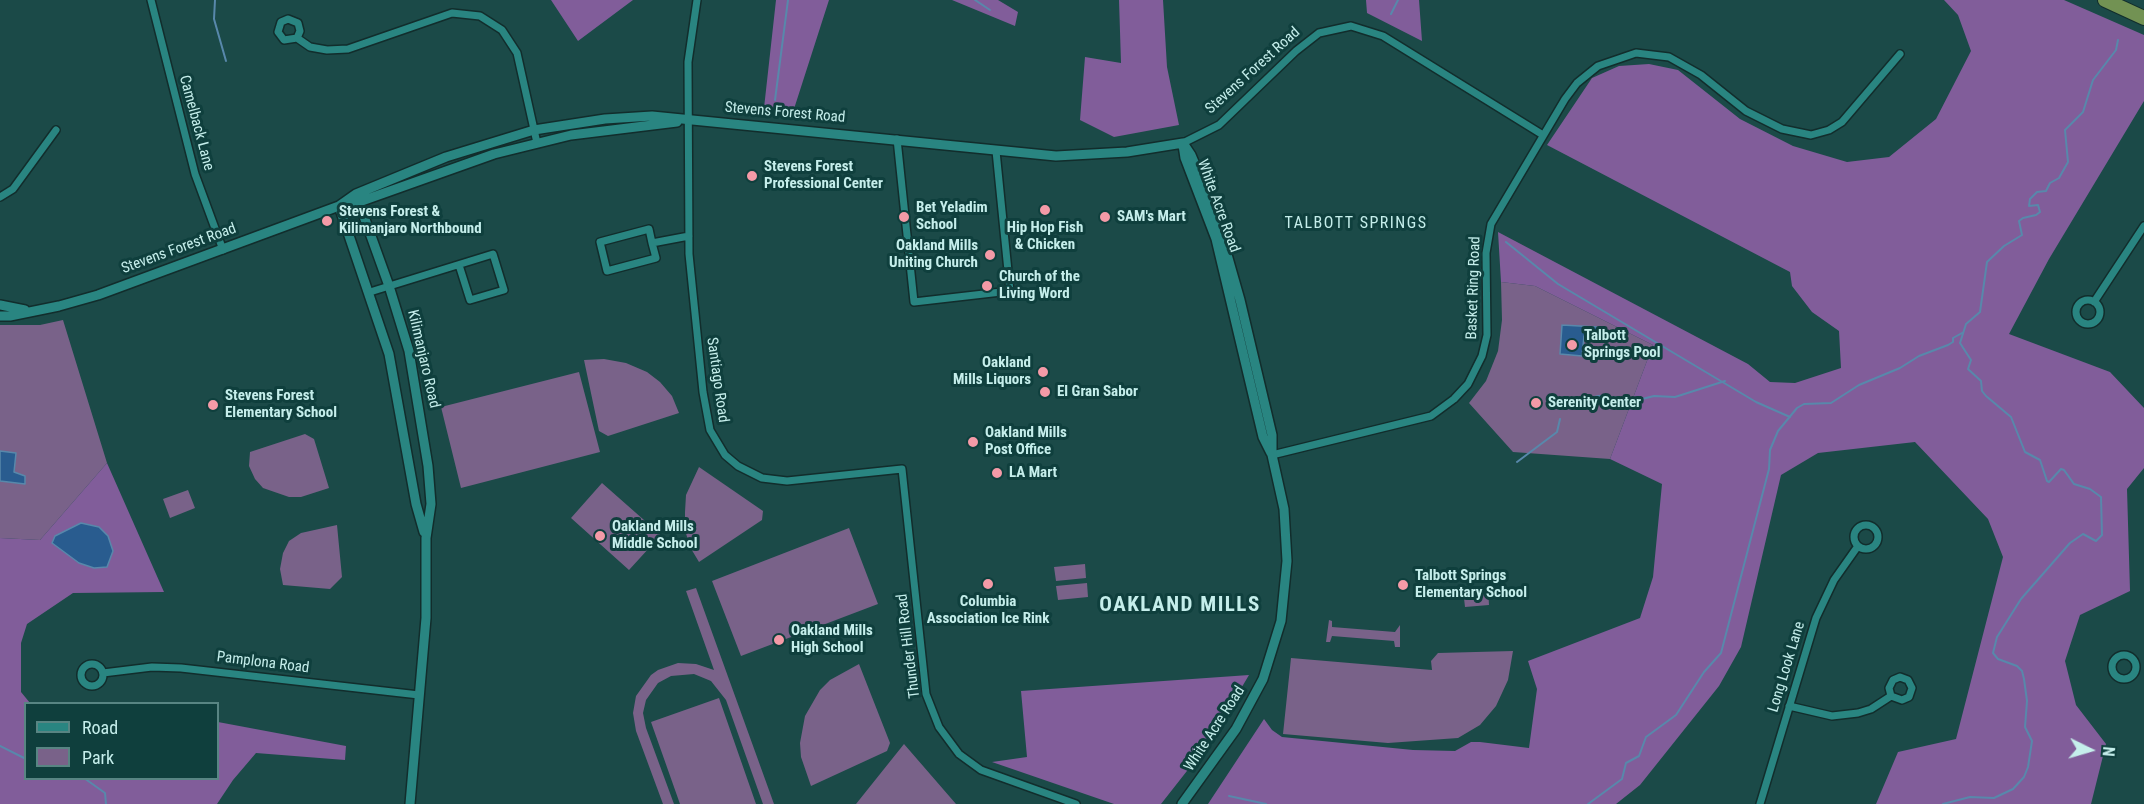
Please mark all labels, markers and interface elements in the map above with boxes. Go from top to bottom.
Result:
street label: Stevens Forest Road [1202,24,1304,118]
street label: Camelback Lane [175,73,217,173]
street label: Stevens Forest Road [724,99,846,127]
street label: White Acre Road [1193,157,1243,255]
place label: Stevens Forest Professional Center [764,158,883,193]
marker: Stevens Forest Professional Center [745,169,759,183]
place label: Bet Yeladim School [916,199,988,234]
place label: Stevens Forest & Kilimanjaro Northbound [339,203,482,238]
marker: Hip Hop Fish & Chicken [1038,203,1052,217]
place label: SAM's Mart [1117,208,1186,226]
marker: Bet Yeladim School [897,210,911,224]
marker: SAM's Mart [1098,210,1112,224]
marker: Stevens Forest & Kilimanjaro Northbound [320,214,334,228]
district label: TALBOTT SPRINGS [1285,214,1427,234]
place label: Hip Hop Fish & Chicken [1007,219,1083,254]
street label: Stevens Forest Road [119,220,239,278]
street label: Basket Ring Road [1463,236,1485,340]
place label: Oakland Mills Uniting Church [889,237,978,272]
marker: Oakland Mills Uniting Church [983,248,997,262]
place label: Church of the Living Word [999,268,1080,303]
marker: Church of the Living Word [980,279,994,293]
street label: Kilimanjaro Road [403,308,443,410]
place label: Talbott Springs Pool [1584,327,1661,362]
street label: Santiago Road [702,336,732,424]
marker: Talbott Springs Pool [1565,338,1579,352]
place label: Oakland Mills Liquors [953,354,1031,389]
marker: Oakland Mills Liquors [1036,365,1050,379]
place label: El Gran Sabor [1057,383,1138,401]
marker: El Gran Sabor [1038,385,1052,399]
place label: Stevens Forest Elementary School [225,387,337,422]
place label: Serenity Center [1548,394,1641,412]
marker: Serenity Center [1529,396,1543,410]
marker: Stevens Forest Elementary School [206,398,220,412]
place label: Oakland Mills Post Office [985,424,1067,459]
marker: Oakland Mills Post Office [966,435,980,449]
place label: LA Mart [1009,464,1057,482]
marker: LA Mart [990,466,1004,480]
place label: Oakland Mills Middle School [612,518,698,553]
marker: Oakland Mills Middle School [593,529,607,543]
place label: Talbott Springs Elementary School [1415,567,1527,602]
marker: Columbia Association Ice Rink [981,577,995,591]
marker: Talbott Springs Elementary School [1396,578,1410,592]
street label: Thunder Hill Road [894,593,924,699]
place label: Columbia Association Ice Rink [927,593,1049,628]
district label: OAKLAND MILLS [1099,593,1261,619]
street label: Long Look Lane [1765,620,1809,714]
place label: Oakland Mills High School [791,622,873,657]
marker: Oakland Mills High School [772,633,786,647]
street label: Pamplona Road [216,648,310,678]
street label: White Acre Road [1181,683,1249,775]
legend [24,702,219,780]
text: Road [82,717,118,738]
north arrow [2060,720,2120,780]
text: N [2099,746,2118,757]
text: Park [82,747,114,768]

